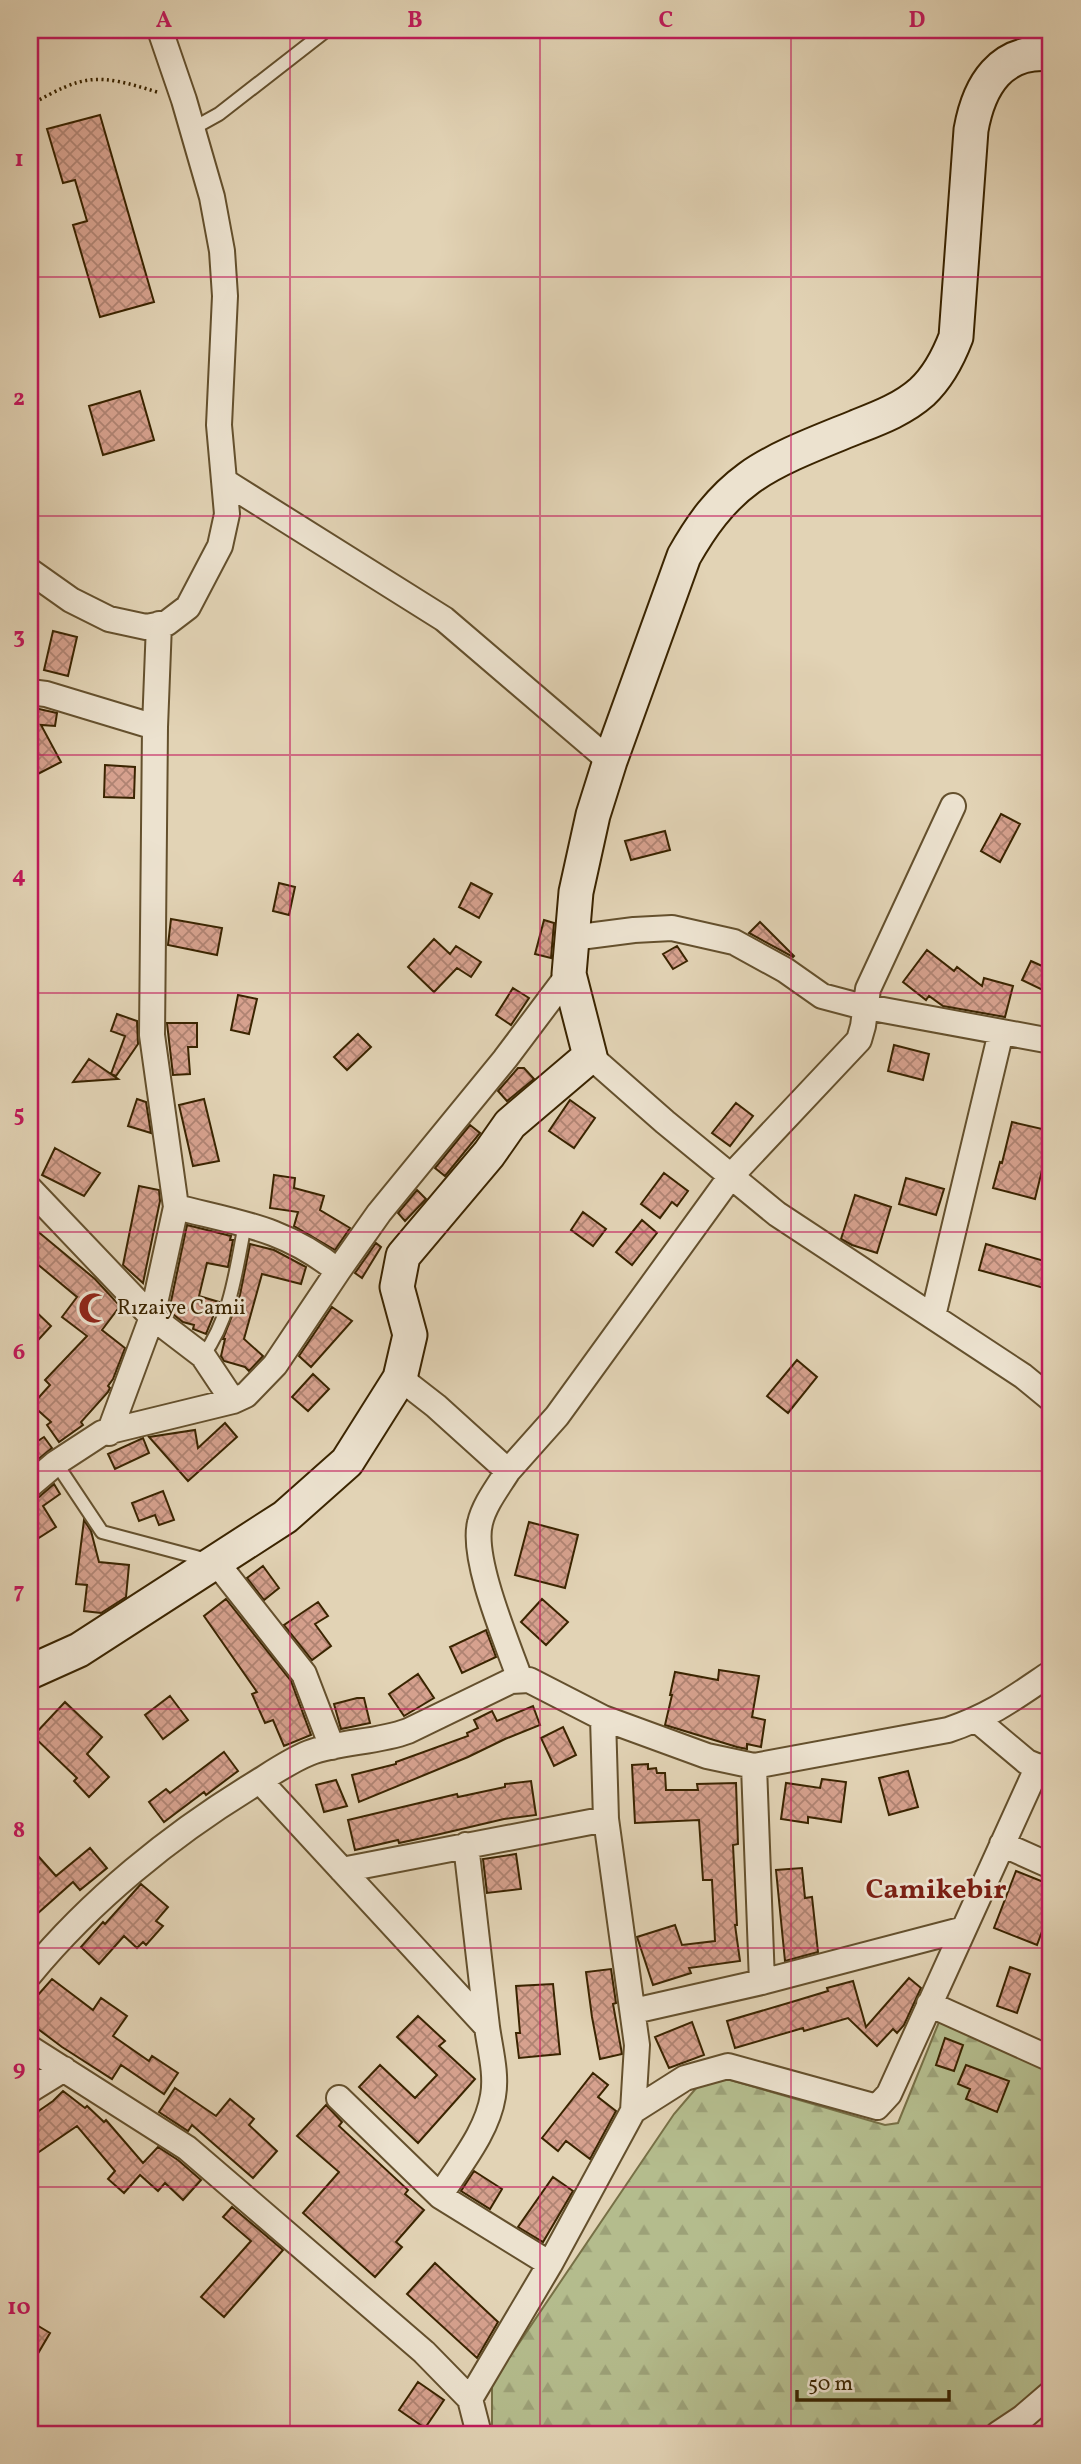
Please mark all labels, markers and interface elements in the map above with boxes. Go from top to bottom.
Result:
text: A [156,5,172,37]
text: B [407,5,423,37]
text: C [659,5,673,37]
text: D [909,5,926,37]
text: 1 [14,144,24,176]
text: 2 [13,383,25,415]
text: 3 [13,621,25,653]
text: 4 [12,860,26,892]
text: 5 [13,1099,25,1131]
mosque icon: Rızaiye Camii [77,1291,111,1325]
place label: Rızaiye Camii [117,1294,246,1323]
text: 6 [13,1337,25,1369]
text: 7 [14,1576,25,1608]
text: 8 [13,1815,25,1847]
district label: Camikebir [866,1871,1006,1910]
text: 9 [13,2053,25,2085]
text: 10 [7,2292,31,2324]
scale bar [797,2359,950,2403]
text: 50 m [808,2370,853,2399]

